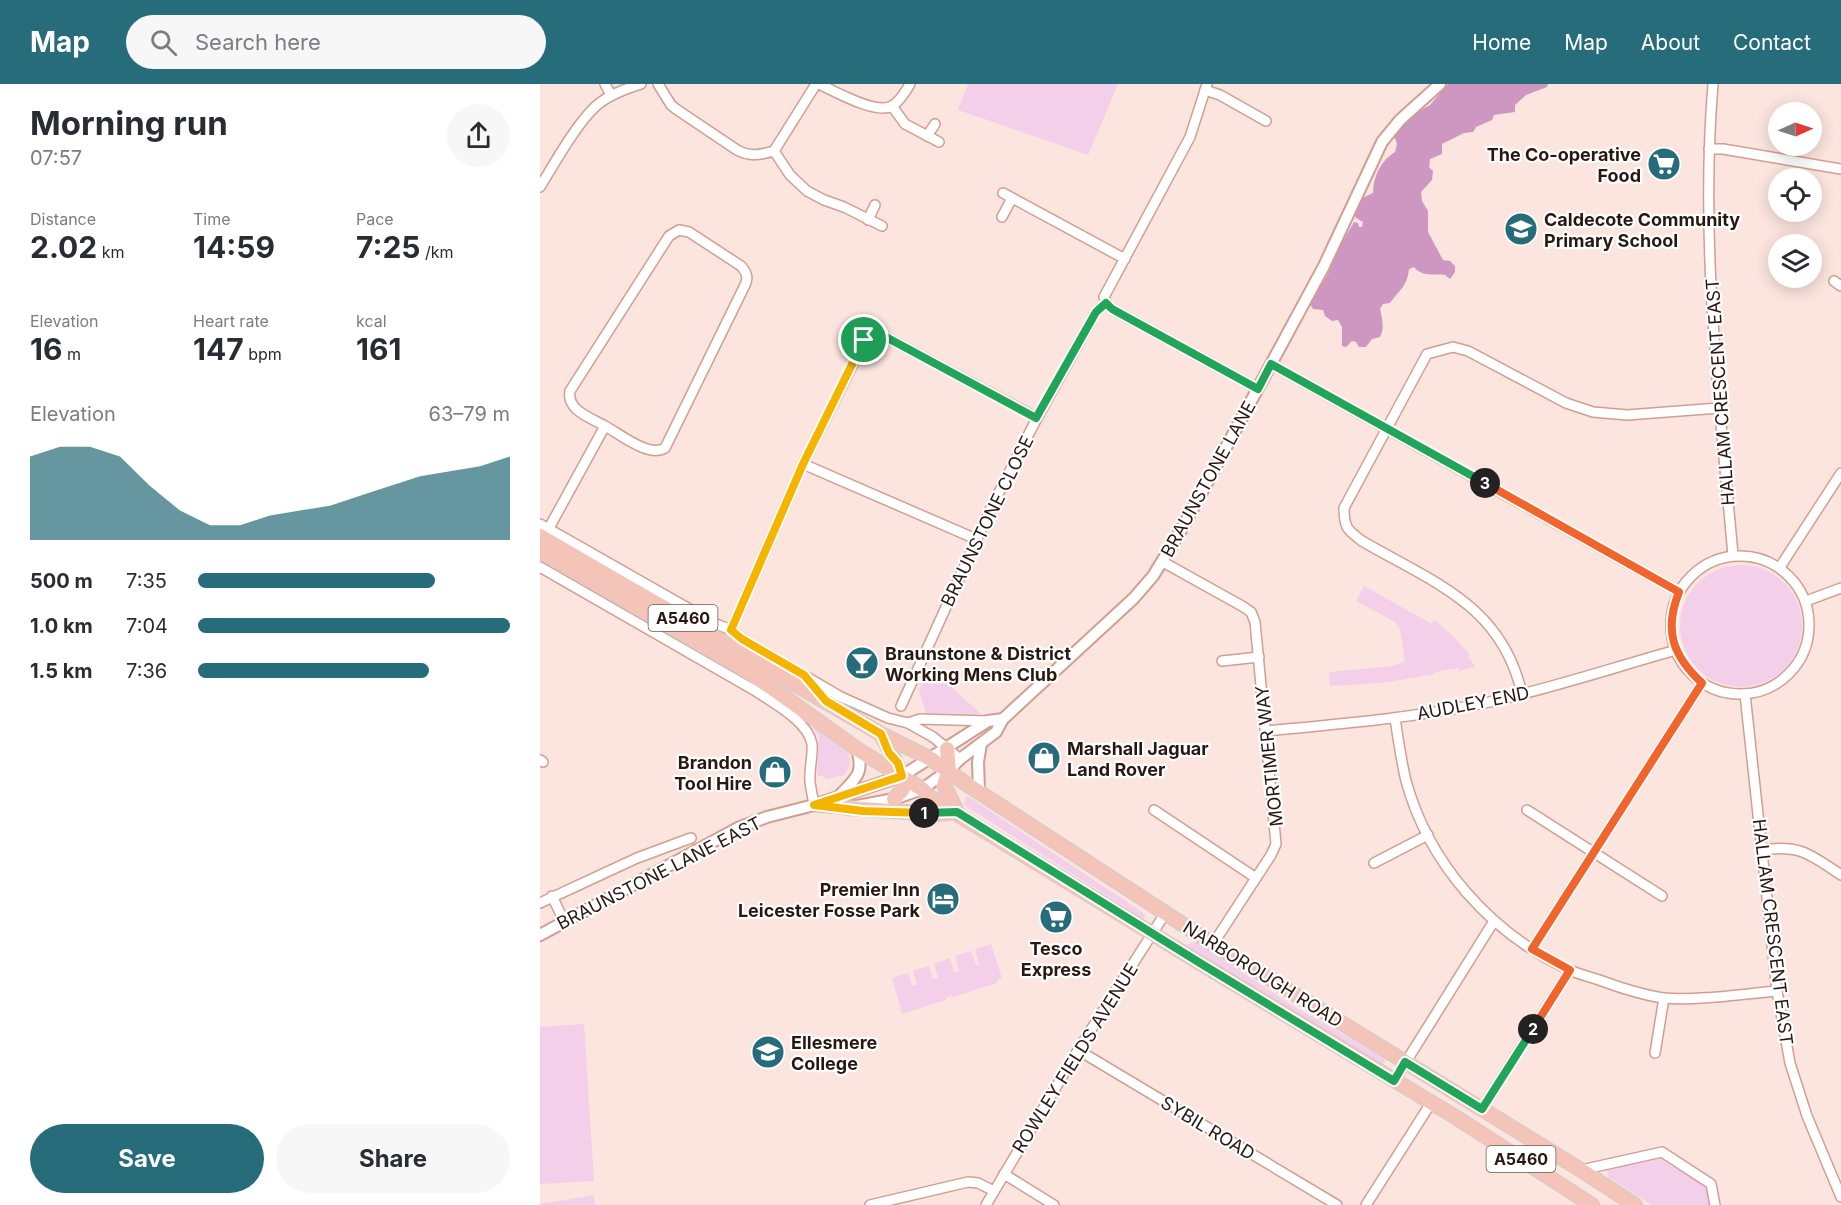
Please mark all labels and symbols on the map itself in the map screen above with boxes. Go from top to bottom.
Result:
north arrow [1768,102,1822,156]
place label: The Co-operative Food [1487,144,1641,186]
supermarket icon: The Co-operative Food [1646,146,1682,182]
place label: Caldecote Community Primary School [1544,209,1740,251]
school or university icon: Caldecote Community Primary School [1503,211,1539,247]
street label: HALLAM CRESCENT EAST [1702,278,1738,506]
pin [838,314,889,365]
street label: BRAUNSTONE LANE [1156,397,1260,561]
street label: BRAUNSTONE CLOSE [937,432,1037,610]
pin: 3 [1470,468,1500,498]
road number: A5460 [648,605,718,631]
place label: Braunstone & District Working Mens Club [885,643,1071,685]
bar icon: Braunstone & District Working Mens Club [844,645,880,681]
street label: AUDLEY END [1415,682,1531,724]
street label: MORTIMER WAY [1251,684,1287,828]
place label: Marshall Jaguar Land Rover [1067,738,1209,780]
shop icon: Marshall Jaguar Land Rover [1026,740,1062,776]
place label: Brandon Tool Hire [674,752,752,794]
shop icon: Brandon Tool Hire [757,754,793,790]
pin: 1 [909,798,939,828]
street label: BRAUNSTONE LANE EAST [553,812,765,934]
street label: HALLAM CRESCENT EAST [1749,818,1797,1046]
place label: Premier Inn Leicester Fosse Park [738,879,921,921]
hotel icon: Premier Inn Leicester Fosse Park [925,881,961,917]
supermarket icon: Tesco Express [1038,899,1074,935]
street label: NARBOROUGH ROAD [1179,916,1347,1032]
place label: Tesco Express [1021,938,1091,980]
street label: ROWLEY FIELDS AVENUE [1008,959,1142,1157]
pin: 2 [1518,1014,1548,1044]
place label: Ellesmere College [791,1032,878,1074]
school or university icon: Ellesmere College [750,1034,786,1070]
street label: SYBIL ROAD [1157,1092,1259,1164]
road number: A5460 [1486,1146,1556,1172]

